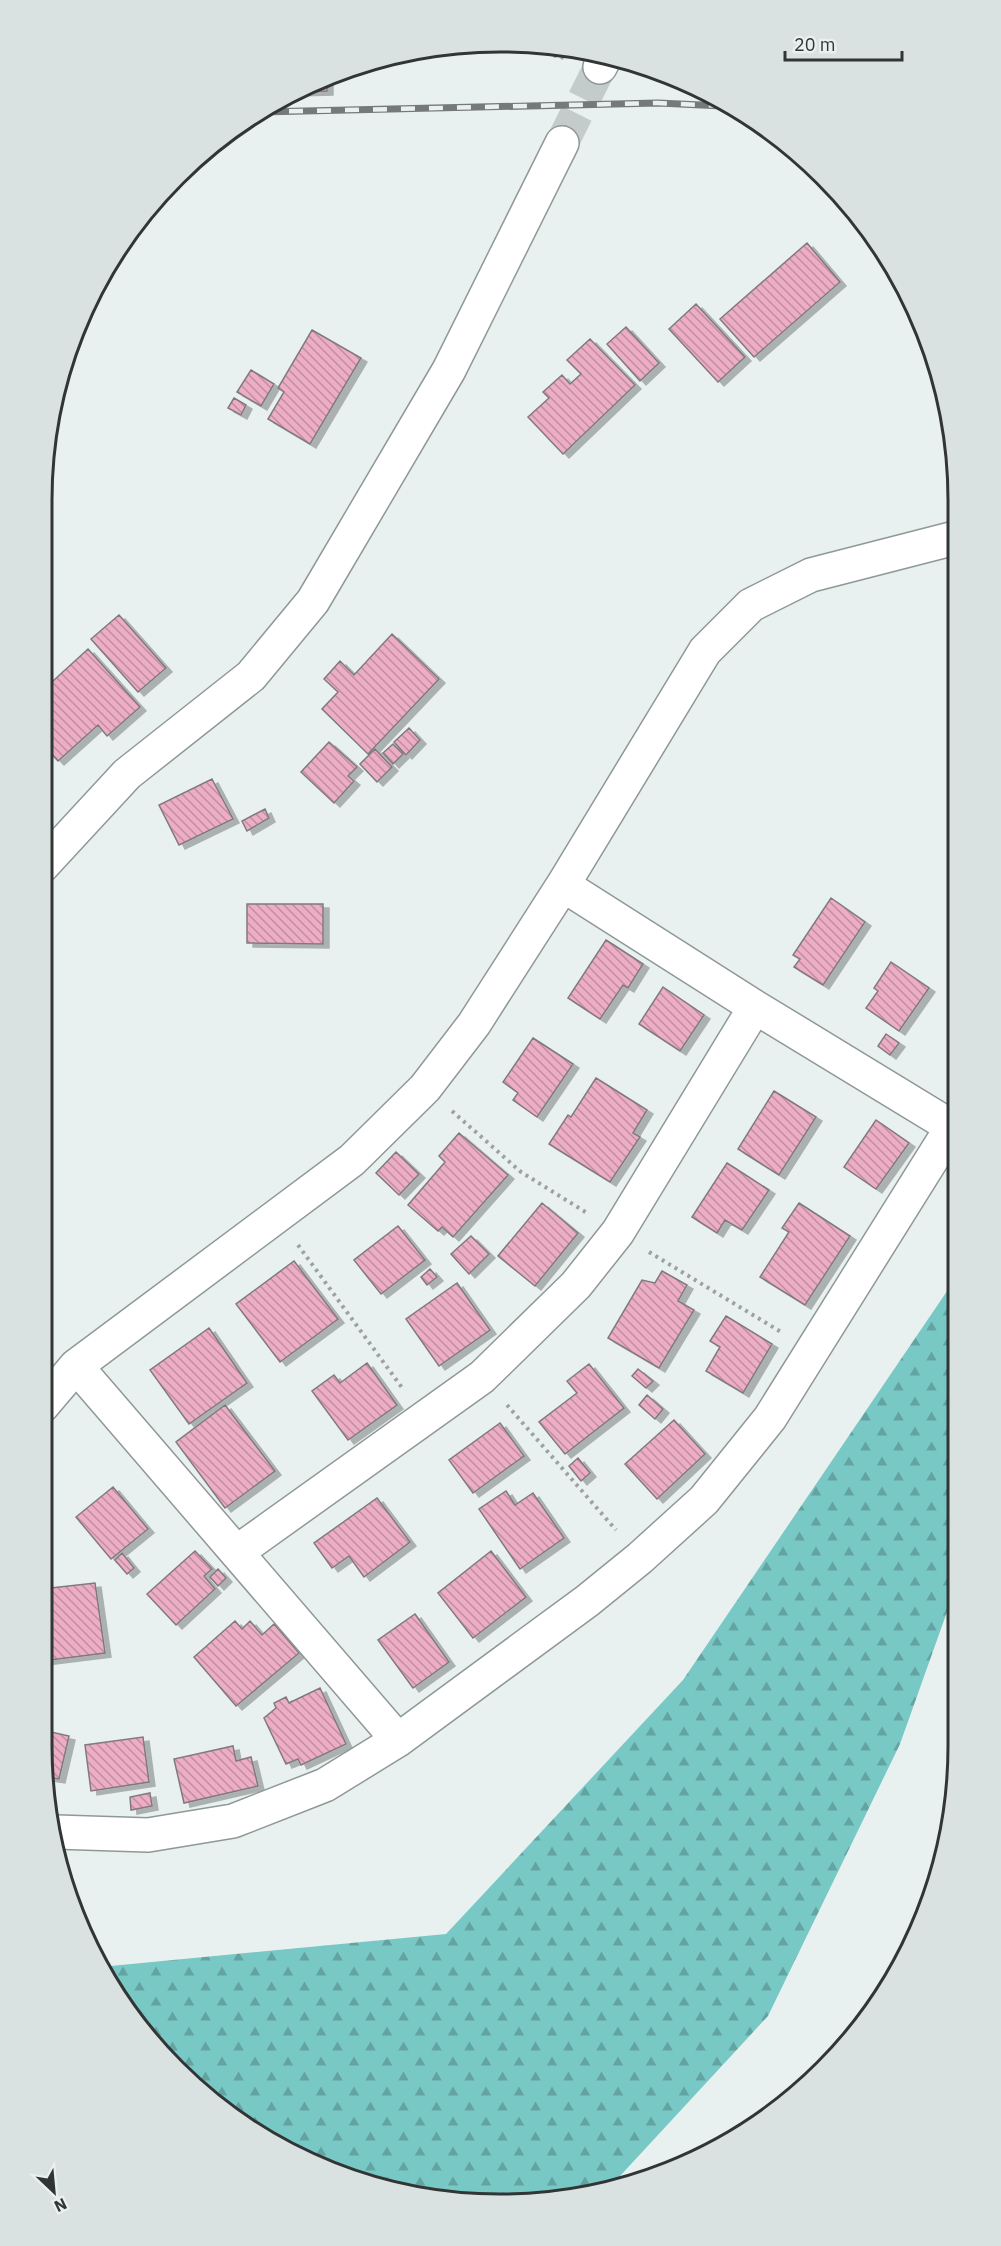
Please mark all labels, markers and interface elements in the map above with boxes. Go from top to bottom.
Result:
scale bar [785,24,902,62]
text: 20 m [794,33,836,56]
north arrow [24,2162,84,2222]
text: N [51,2194,70,2217]

